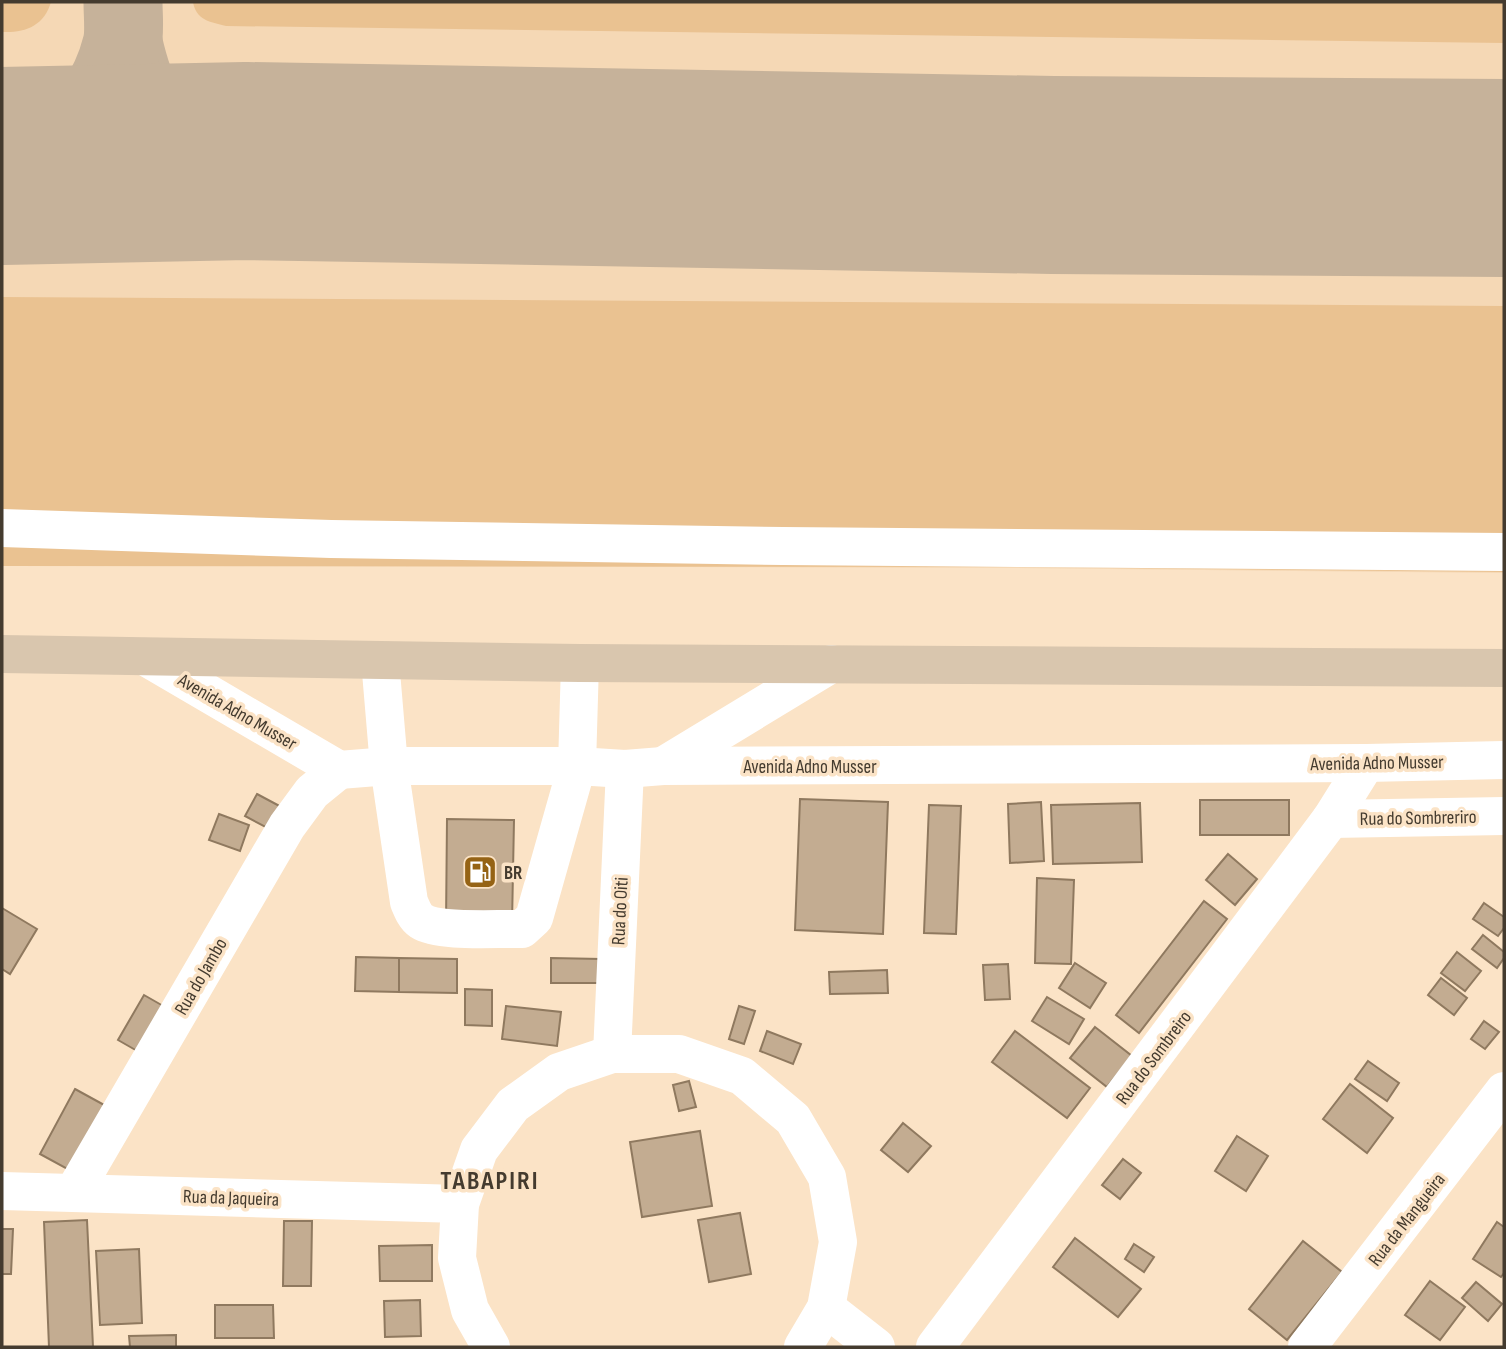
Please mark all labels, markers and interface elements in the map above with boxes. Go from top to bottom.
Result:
street label: Avenida Adno Musser [173,669,301,756]
street label: Avenida Adno Musser [1309,751,1444,776]
street label: Avenida Adno Musser [742,756,877,779]
street label: Rua do Sombreriro [1359,806,1477,831]
fuel station icon: BR [461,853,499,891]
place label: BR [504,862,522,885]
street label: Rua do Oiti [607,876,634,946]
street label: Rua do Jambo [170,934,233,1019]
street label: Rua do Sombreiro [1112,1007,1197,1109]
district label: TABAPIRI [440,1166,540,1197]
street label: Rua da Mangueira [1364,1169,1450,1271]
street label: Rua da Jaqueira [183,1185,279,1212]

